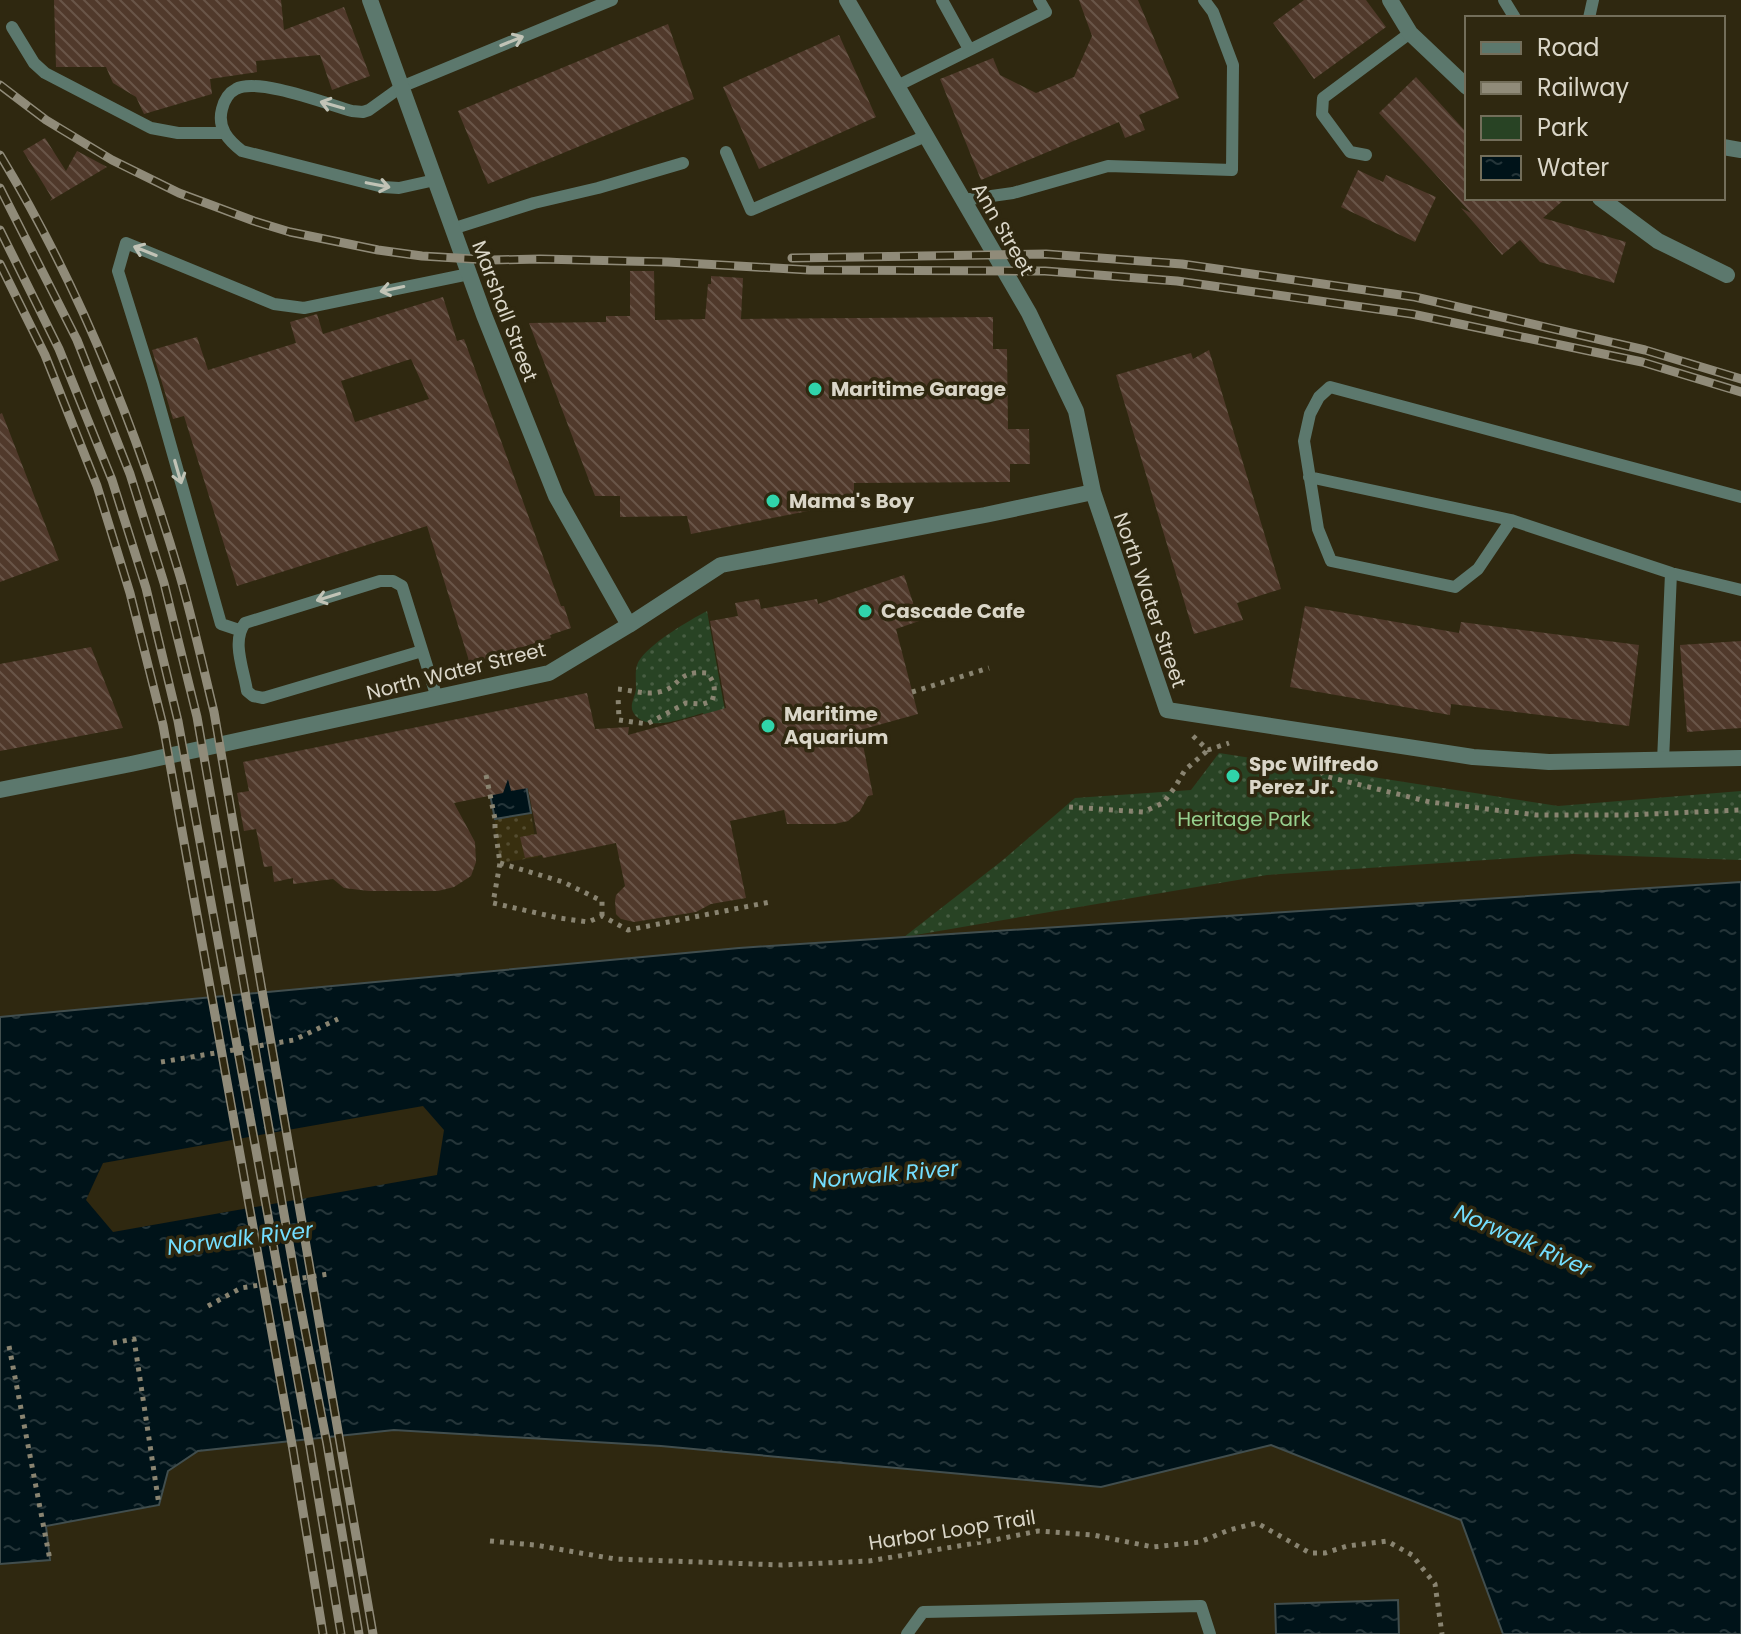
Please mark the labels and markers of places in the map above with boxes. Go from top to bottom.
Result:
place label: Maritime Garage [831,375,1006,403]
marker: Maritime Garage [806,380,824,398]
place label: Mama's Boy [789,487,914,515]
marker: Mama's Boy [764,492,782,510]
place label: Cascade Cafe [881,597,1025,625]
marker: Cascade Cafe [856,602,874,620]
place label: Maritime Aquarium [784,700,889,751]
marker: Maritime Aquarium [759,717,777,735]
place label: Spc Wilfredo Perez Jr. [1249,750,1379,801]
marker: Spc Wilfredo Perez Jr. [1224,767,1242,785]

